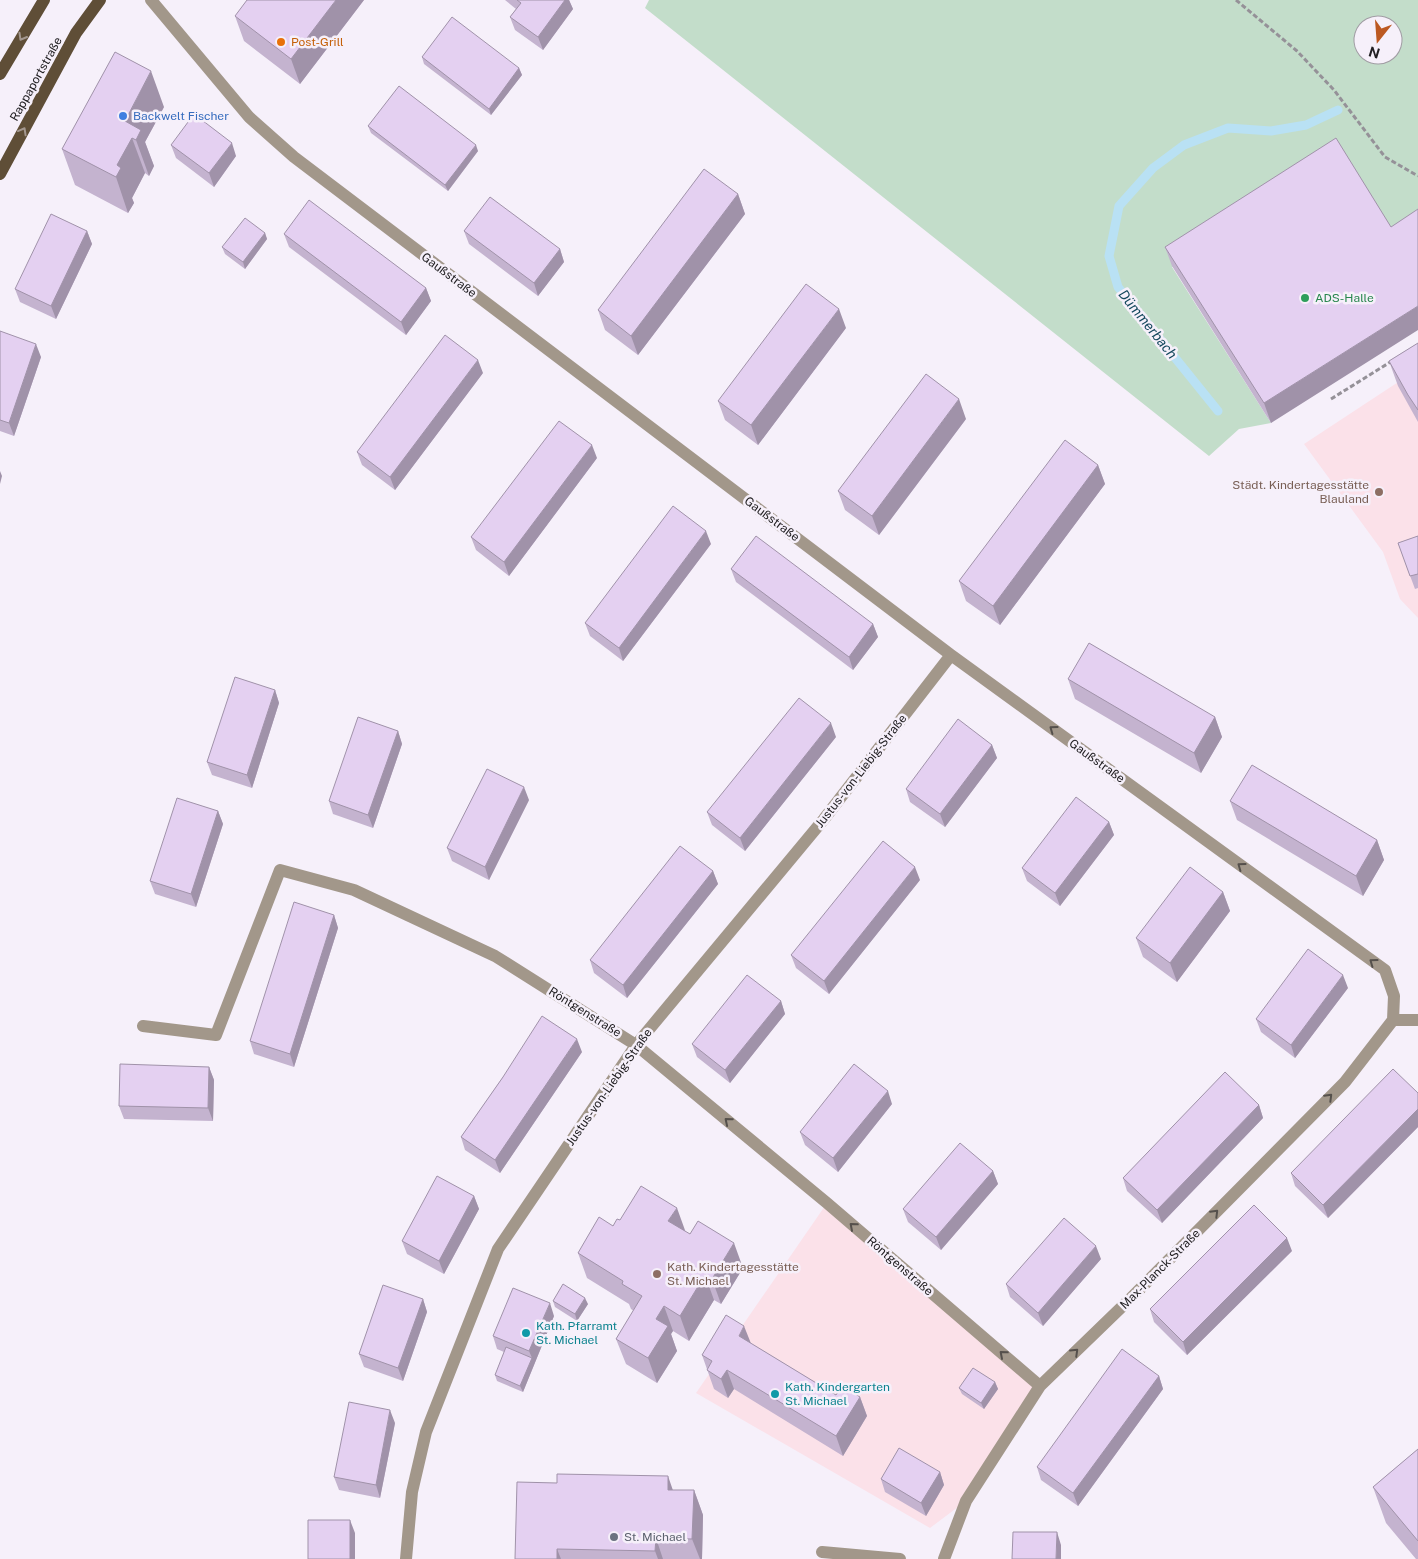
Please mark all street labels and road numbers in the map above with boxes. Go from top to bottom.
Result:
street label: Rappaportstraße [7,34,65,124]
street label: Gaußstraße [419,250,479,300]
street label: Gaußstraße [742,494,802,544]
street label: Justus-von-Liebig-Straße [812,712,910,830]
street label: Gaußstraße [1067,736,1128,786]
street label: Röntgenstraße [546,984,624,1040]
street label: Justus-von-Liebig-Straße [563,1026,655,1148]
street label: Max-Planck-Straße [1117,1226,1203,1312]
street label: Röntgenstraße [864,1234,936,1299]

